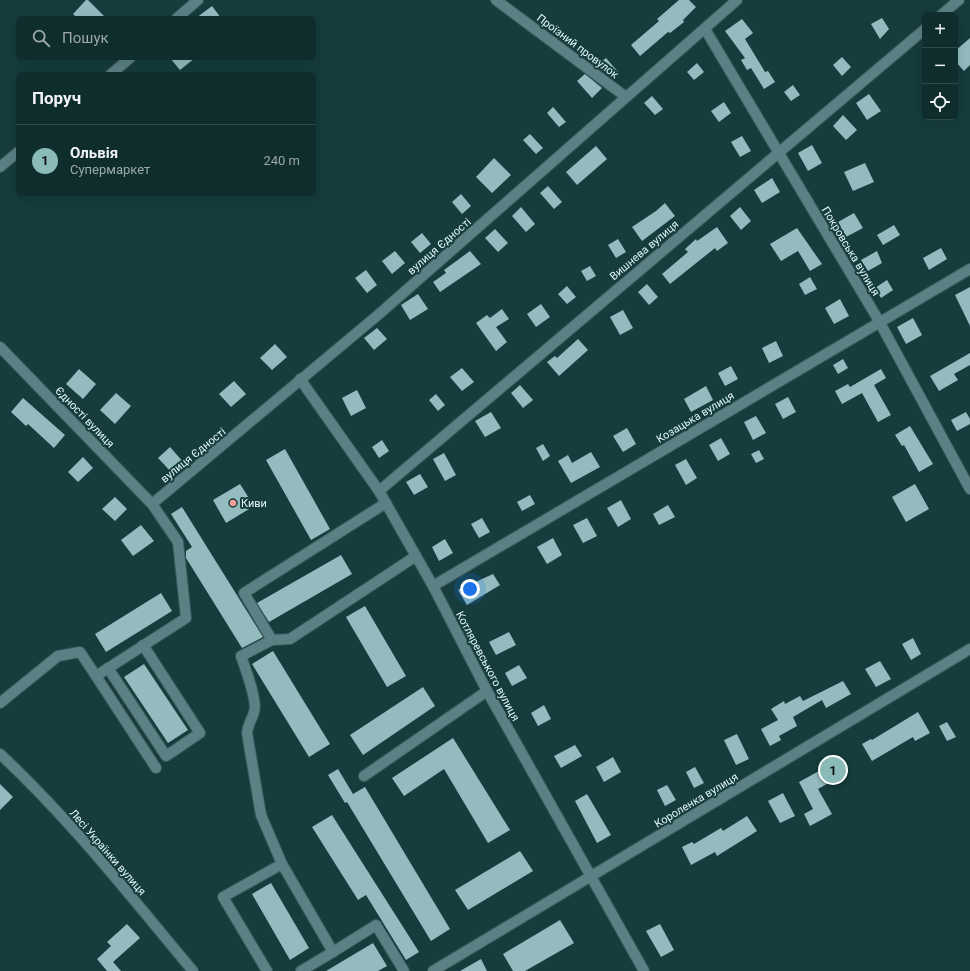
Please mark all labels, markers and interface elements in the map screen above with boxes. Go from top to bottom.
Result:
street label: Проїзний провулок [534,11,621,81]
map controls [922,12,958,120]
button: + [922,12,958,48]
search box [16,16,316,60]
icon: search [30,27,52,49]
text: Пошук [62,29,109,47]
button: − [922,48,958,84]
button: locate [922,84,958,120]
text: Поруч [32,88,81,108]
text: Ольвія [70,144,118,162]
text: 1 [41,153,49,168]
text: 240 m [263,153,300,168]
text: Супермаркет [70,162,150,177]
street label: Покровська вулиця [819,204,882,298]
street label: вулиця Єдності [405,215,474,277]
street label: Вишнева вулиця [607,218,681,283]
street label: Єдності вулиця [52,384,117,451]
street label: Козацька вулиця [654,389,737,446]
street label: вулиця Єдності [158,425,228,486]
place label: Киви [241,497,267,510]
marker: Киви [228,498,238,508]
your location [460,579,480,599]
street label: Котляревського вулиця [453,609,522,723]
pin: 1 [820,755,846,785]
street label: Короленка вулиця [652,770,740,831]
street label: Лесі Українки вулиця [67,807,149,898]

